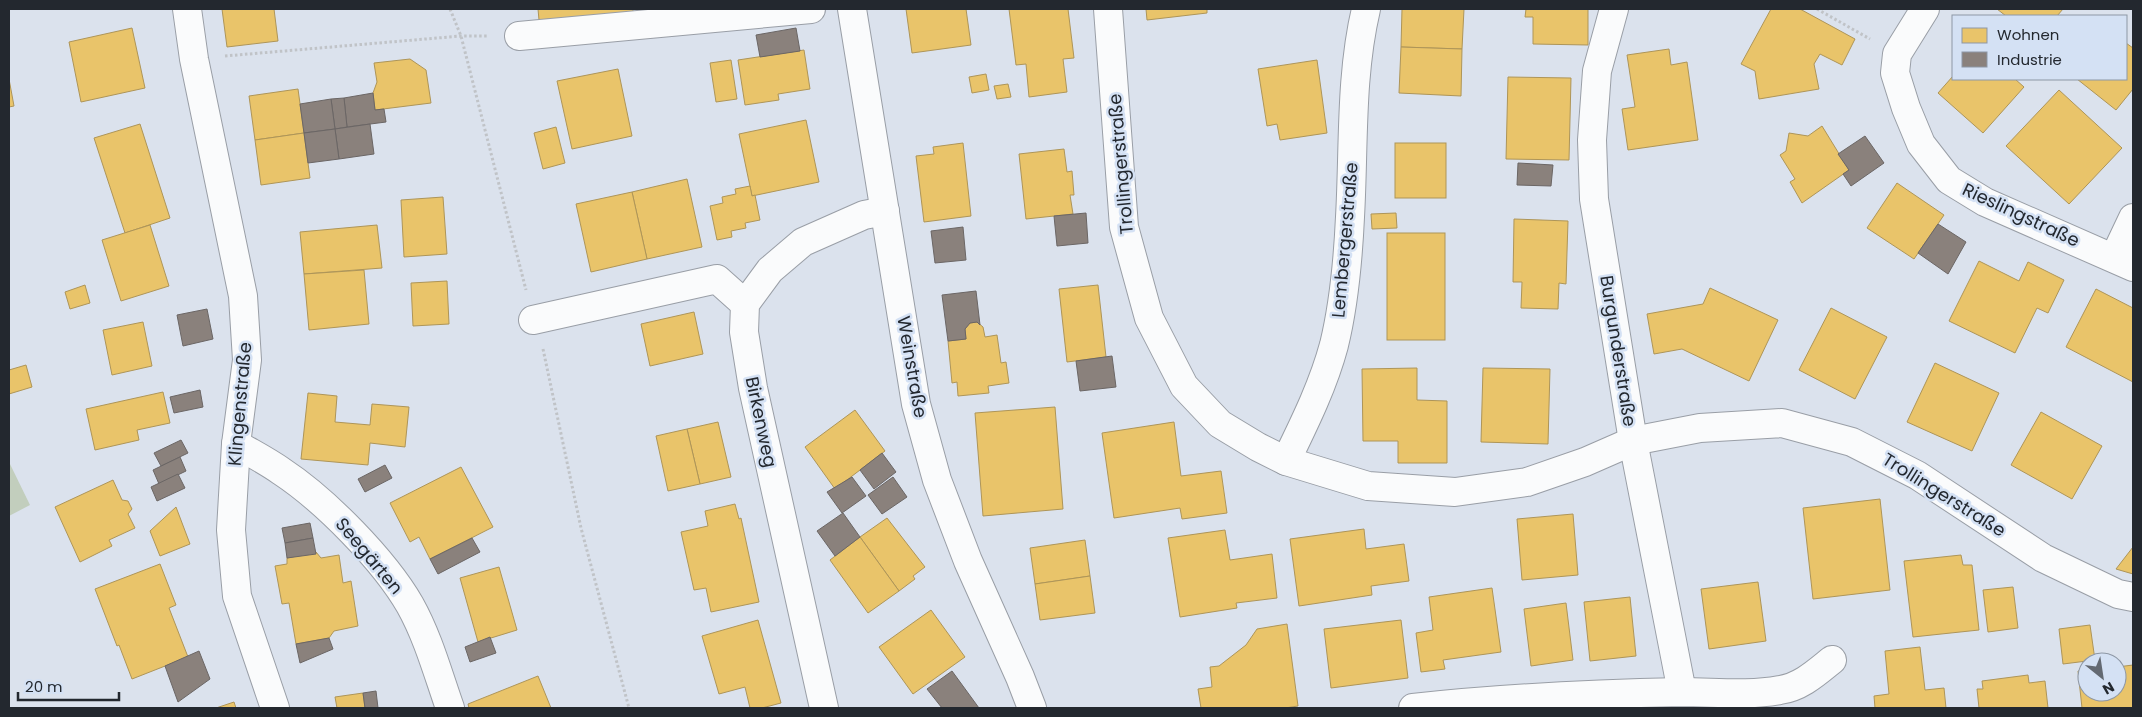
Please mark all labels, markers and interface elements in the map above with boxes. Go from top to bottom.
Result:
legend [1952,15,2127,80]
text: Wohnen [1997,24,2059,45]
text: Industrie [1997,49,2062,70]
street label: Trollingerstraße [1102,93,1139,235]
street label: Lembergerstraße [1325,161,1364,319]
street label: Rieslingstraße [1958,176,2084,253]
street label: Burgunderstraße [1594,274,1643,428]
street label: Weinstraße [891,314,934,420]
street label: Klingenstraße [222,341,257,467]
street label: Birkenweg [740,374,783,470]
street label: Trollingerstraße [1878,447,2011,543]
street label: Seegärten [330,512,409,599]
north arrow [2077,652,2127,702]
scale bar [18,670,119,702]
text: 20 m [25,676,63,697]
text: N [2099,677,2118,700]

